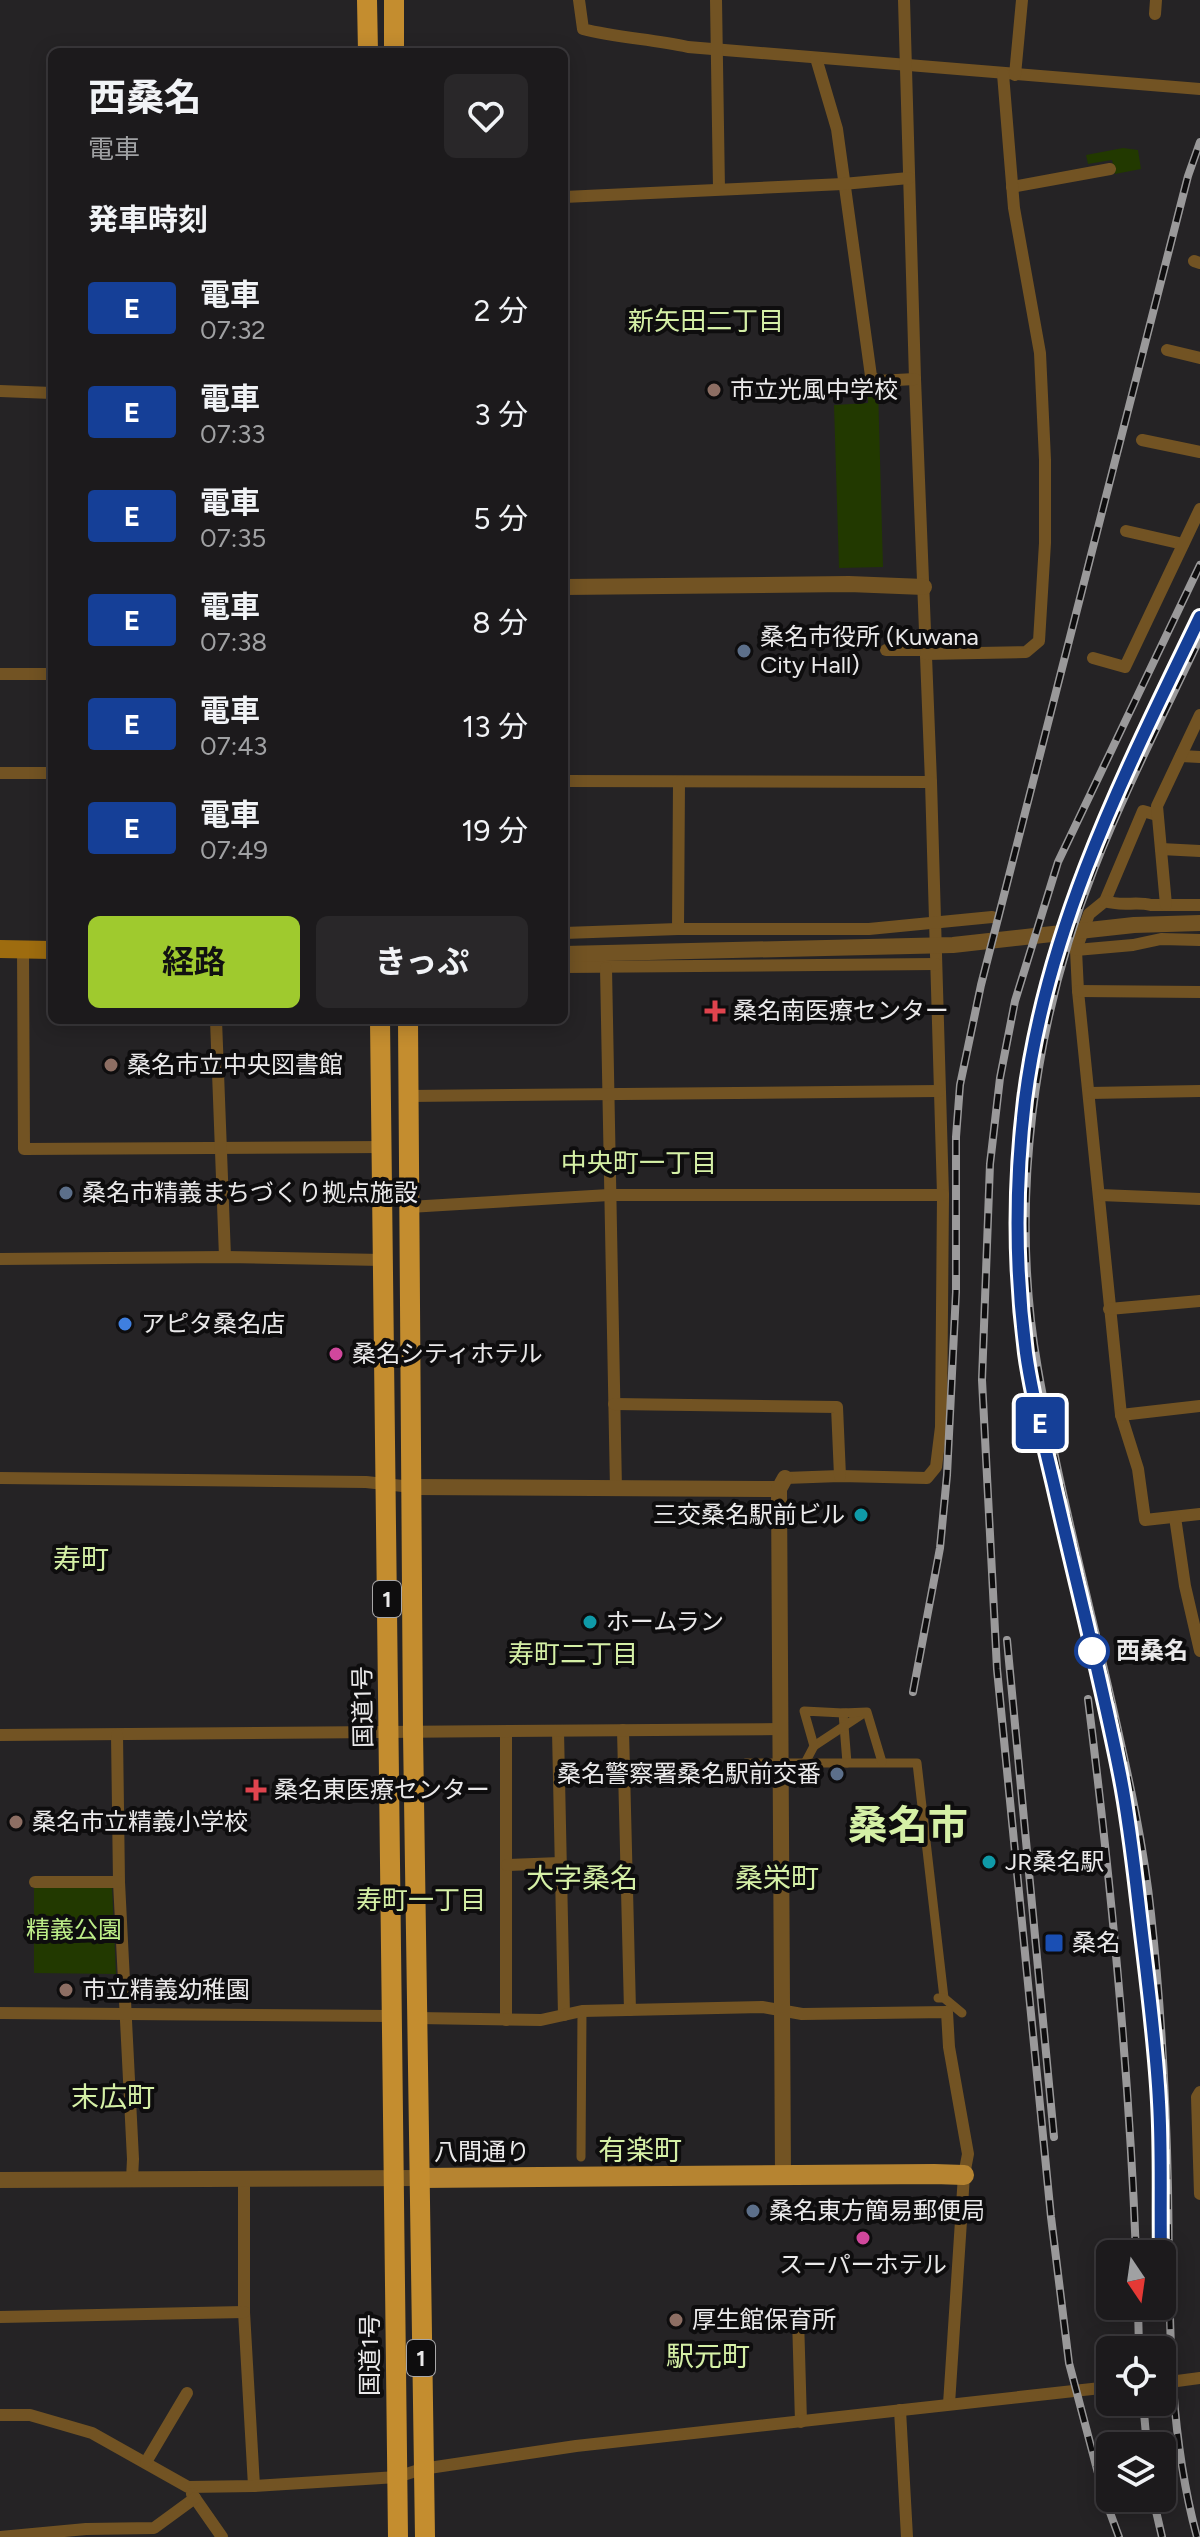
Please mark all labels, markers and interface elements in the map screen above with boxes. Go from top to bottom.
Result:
button: heart [444,74,528,158]
text: 西桑名 [88,75,202,121]
text: 電車 [88,133,140,165]
text: 発車時刻 [88,201,208,238]
text: 電車 [200,276,260,313]
text: E [124,291,140,325]
text: 2 分 [474,292,528,329]
district label: 新矢田二丁目 [628,305,784,337]
text: 07:32 [200,314,266,346]
place label: 市立光風中学校 [730,375,898,404]
text: 電車 [200,380,260,417]
marker: 市立光風中学校 [705,381,723,399]
text: E [124,395,140,429]
text: 3 分 [474,396,528,433]
text: 07:33 [200,418,266,450]
text: 電車 [200,484,260,521]
text: E [124,499,140,533]
text: 5 分 [473,500,528,537]
text: 07:35 [200,522,266,554]
text: 電車 [200,588,260,625]
text: E [124,603,140,637]
text: 8 分 [472,604,528,641]
place label: 桑名市役所 (Kuwana City Hall) [760,622,979,679]
text: 07:38 [200,626,267,658]
marker: 桑名市役所 (Kuwana City Hall) [735,642,753,660]
text: 電車 [200,692,260,729]
text: E [124,707,140,741]
text: 13 分 [462,708,528,745]
text: 07:43 [200,730,268,762]
text: 電車 [200,796,260,833]
text: E [124,811,140,845]
text: 19 分 [461,812,528,849]
text: 07:49 [200,834,268,866]
button: 経路 [88,916,300,1008]
button: きっぷ [316,916,528,1008]
place label: 桑名南医療センター [733,996,949,1025]
marker: 桑名南医療センター [704,1000,726,1022]
place label: 桑名市立中央図書館 [127,1050,343,1079]
marker: 桑名市立中央図書館 [102,1056,120,1074]
district label: 中央町一丁目 [561,1147,717,1179]
place label: 桑名市精義まちづくり拠点施設 [82,1178,418,1207]
marker: 桑名市精義まちづくり拠点施設 [57,1184,75,1202]
place label: アピタ桑名店 [141,1309,285,1338]
marker: アピタ桑名店 [116,1315,134,1333]
place label: 桑名シティホテル [352,1339,543,1368]
marker: 桑名シティホテル [327,1345,345,1363]
line badge: E [1014,1397,1066,1449]
text: E [1032,1406,1048,1440]
place label: 三交桑名駅前ビル [653,1500,845,1529]
marker: 三交桑名駅前ビル [852,1506,870,1524]
district label: 寿町 [53,1542,109,1576]
road number: 1 [373,1581,401,1617]
place label: ホームラン [606,1607,724,1636]
marker: ホームラン [581,1613,599,1631]
marker: 西桑名 [1075,1634,1109,1668]
place label: 西桑名 [1116,1636,1188,1665]
district label: 寿町二丁目 [508,1638,638,1670]
street label: 国道1号 [347,1666,378,1748]
place label: 桑名警察署桑名駅前交番 [557,1759,821,1788]
marker: 桑名警察署桑名駅前交番 [828,1765,846,1783]
place label: 桑名東医療センター [274,1775,490,1804]
marker: 桑名東医療センター [245,1779,267,1801]
district label: 桑名市 [848,1801,968,1849]
place label: 桑名市立精義小学校 [32,1807,248,1836]
marker: 桑名市立精義小学校 [7,1813,25,1831]
place label: JR桑名駅 [1005,1847,1104,1876]
marker: JR桑名駅 [980,1853,998,1871]
district label: 大字桑名 [526,1861,638,1895]
district label: 桑栄町 [735,1861,819,1895]
district label: 寿町一丁目 [356,1884,486,1916]
park label: 精義公園 [26,1915,122,1944]
place label: 桑名 [1072,1928,1120,1957]
marker: 桑名 [1043,1932,1065,1954]
place label: 市立精義幼稚園 [82,1975,250,2004]
marker: 市立精義幼稚園 [57,1981,75,1999]
district label: 末広町 [71,2080,155,2114]
district label: 有楽町 [598,2133,682,2167]
street label: 八間通り [434,2137,530,2166]
place label: 桑名東方簡易郵便局 [769,2196,985,2225]
marker: 桑名東方簡易郵便局 [744,2202,762,2220]
marker: スーパーホテル [854,2229,872,2247]
north arrow [1096,2240,1176,2320]
map controls [1096,2240,1176,2512]
place label: スーパーホテル [779,2250,947,2279]
place label: 厚生館保育所 [692,2305,836,2334]
marker: 厚生館保育所 [667,2311,685,2329]
street label: 国道1号 [355,2314,384,2396]
button: locate [1096,2336,1176,2416]
district label: 駅元町 [666,2339,750,2373]
road number: 1 [407,2340,435,2376]
button: layers [1096,2432,1176,2512]

